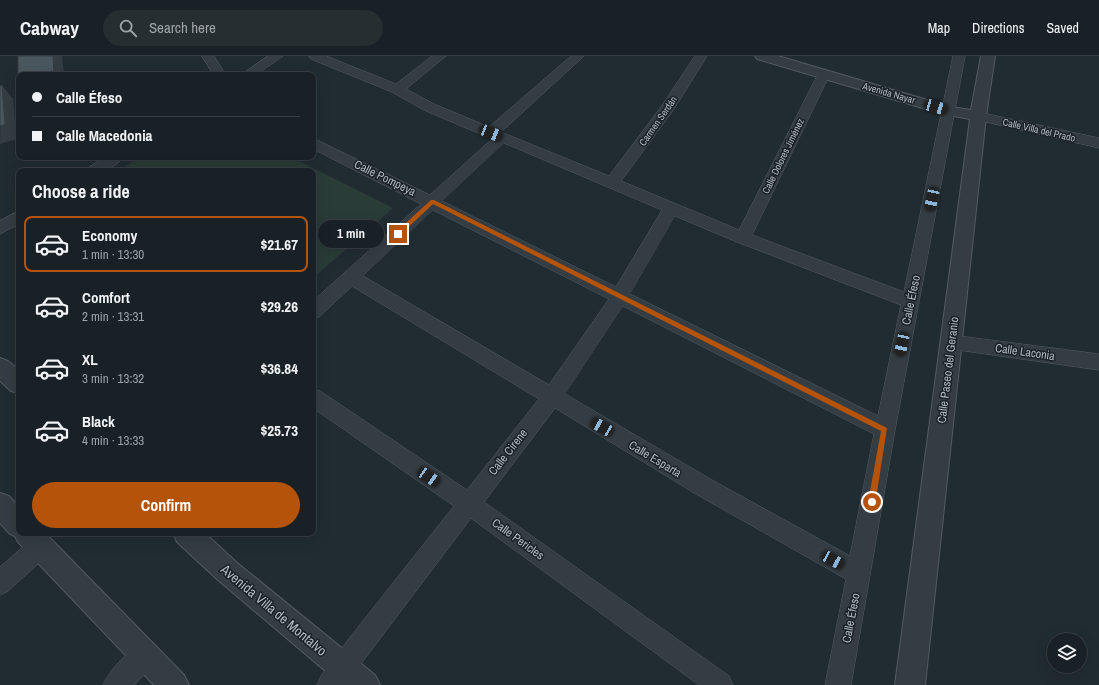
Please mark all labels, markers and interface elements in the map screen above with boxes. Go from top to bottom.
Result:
search box [103,10,383,46]
text: Cabway [20,15,79,41]
icon: search [117,17,139,39]
text: Search here [149,17,216,38]
text: Map [928,19,950,37]
text: Directions [972,19,1024,37]
text: Saved [1046,19,1079,37]
street label: Avenida Nayar [860,79,917,107]
text: Calle Éfeso [56,87,122,108]
street label: Carmen Serdán [636,94,680,148]
car [923,98,949,116]
street label: Calle Villa del Prado [1001,115,1077,145]
street label: Calle Dolores Jiménez [759,116,807,196]
car [478,123,504,143]
text: Calle Macedonia [56,125,152,146]
street label: Calle Pompeya [352,156,419,200]
text: Choose a ride [32,179,130,204]
car [924,186,940,212]
callout: 1 min [318,220,384,248]
text: Economy [82,225,137,246]
text: 1 min [337,225,365,242]
route end [389,225,407,243]
icon: car [34,226,70,262]
text: $21.67 [260,234,298,255]
text: 1 min · 13:30 [82,246,144,263]
street label: Calle Éfeso [898,274,924,326]
text: Comfort [82,287,130,308]
icon: car [34,288,70,324]
text: $29.26 [260,296,298,317]
text: 2 min · 13:31 [82,308,144,325]
street label: Calle Paseo del Geranio [934,316,962,424]
car [894,331,910,357]
street label: Calle Laconia [994,340,1056,364]
text: XL [82,349,98,370]
icon: car [34,350,70,386]
text: $36.84 [260,358,298,379]
text: 3 min · 13:32 [82,370,144,387]
text: Black [82,411,115,432]
icon: car [34,412,70,448]
car [589,416,615,438]
text: $25.73 [260,420,298,441]
street label: Calle Cirene [485,426,531,478]
text: 4 min · 13:33 [82,432,144,449]
street label: Calle Esparta [626,437,685,481]
car [416,465,442,489]
button: Confirm [32,482,300,528]
route start [863,493,881,511]
street label: Calle Pericles [489,515,547,563]
car [820,549,846,571]
street label: Avenida Villa de Montalvo [217,560,331,660]
street label: Calle Éfeso [838,592,864,644]
map controls [1047,633,1087,673]
button: layers [1047,633,1087,673]

